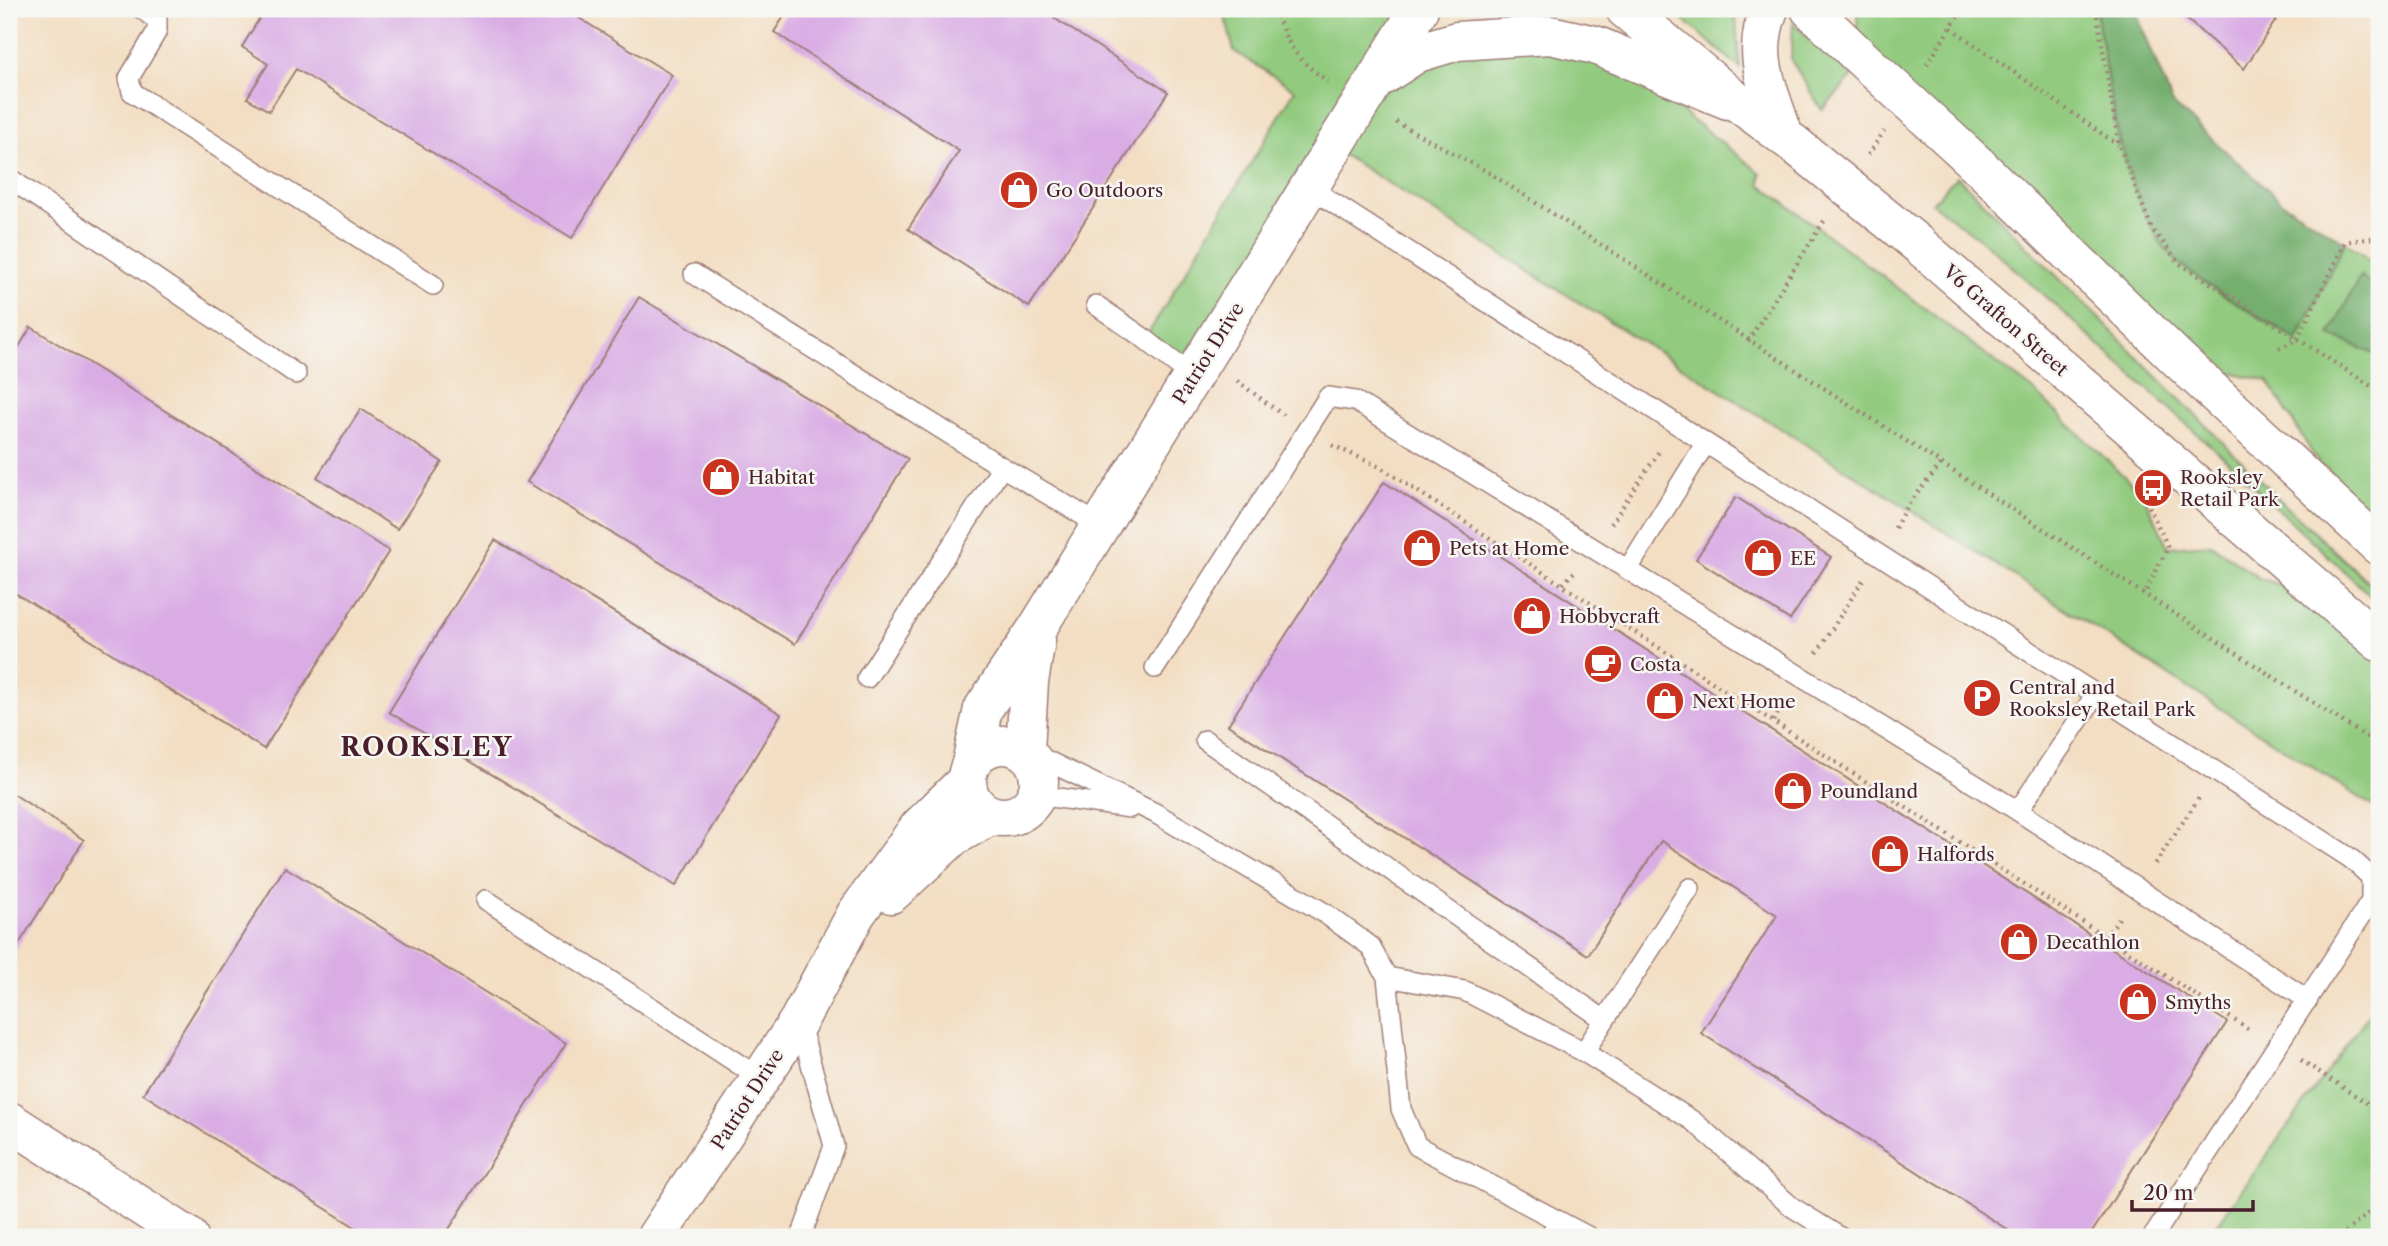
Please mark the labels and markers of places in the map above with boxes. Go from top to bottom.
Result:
shop icon: Go Outdoors [998,169,1040,211]
place label: Go Outdoors [1046,179,1163,202]
shop icon: Habitat [700,456,742,498]
place label: Habitat [748,466,815,489]
place label: Rooksley Retail Park [2180,466,2280,511]
bus stop icon: Rooksley Retail Park [2132,467,2174,509]
shop icon: Pets at Home [1401,527,1443,569]
place label: Pets at Home [1449,537,1569,560]
shop icon: EE [1742,537,1784,579]
place label: EE [1790,547,1816,570]
shop icon: Hobbycraft [1511,595,1553,637]
place label: Hobbycraft [1559,605,1660,628]
cafe icon: Costa [1582,643,1624,685]
place label: Costa [1630,653,1681,676]
place label: Central and Rooksley Retail Park [2009,676,2196,721]
parking icon: Central and Rooksley Retail Park [1961,677,2003,719]
shop icon: Next Home [1644,680,1686,722]
place label: Next Home [1692,690,1796,713]
shop icon: Poundland [1772,770,1814,812]
place label: Poundland [1820,780,1918,803]
shop icon: Halfords [1869,833,1911,875]
place label: Halfords [1917,843,1995,866]
shop icon: Decathlon [1998,921,2040,963]
place label: Decathlon [2046,931,2140,954]
shop icon: Smyths [2117,981,2159,1023]
place label: Smyths [2165,991,2231,1014]

